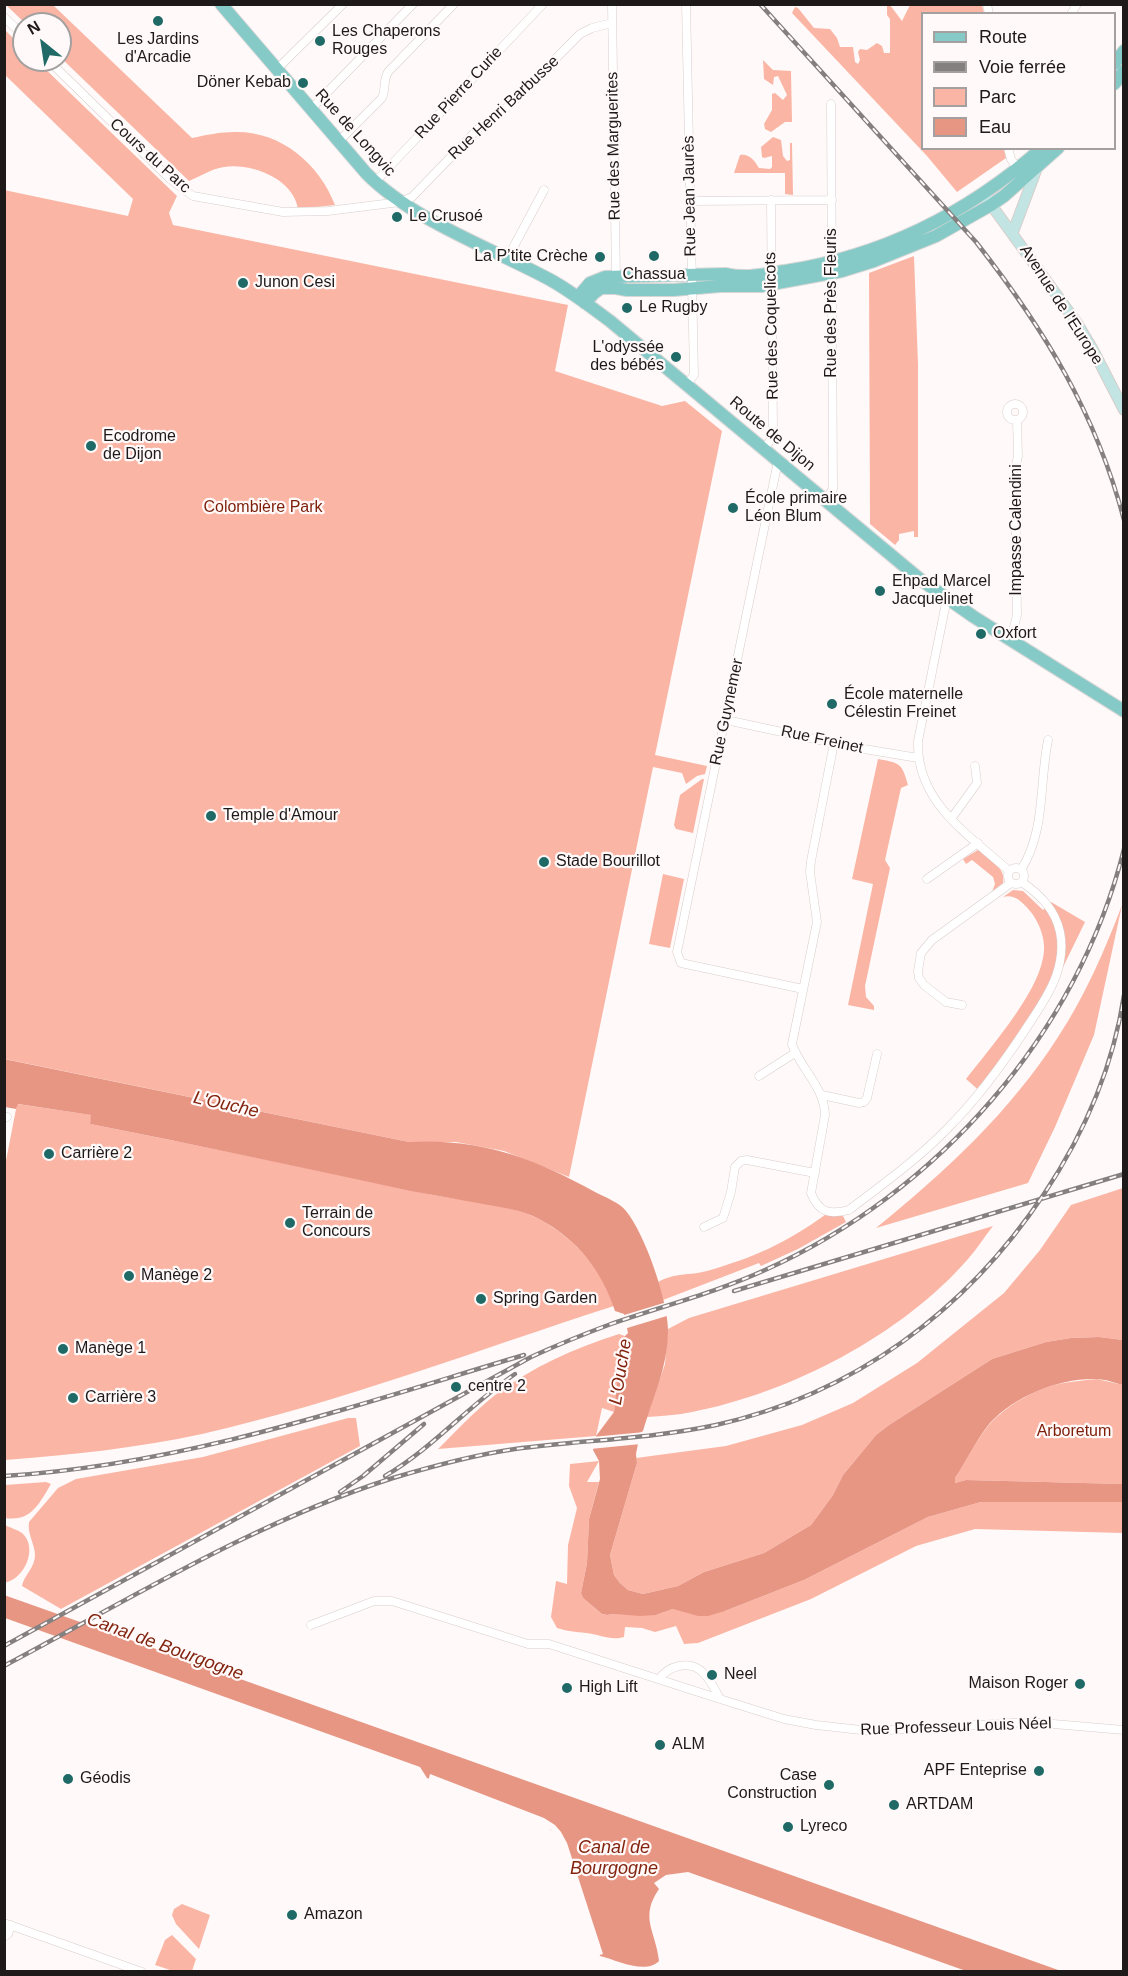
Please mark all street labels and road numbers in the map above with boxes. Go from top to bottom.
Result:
street label: Rue Pierre Curie [411,43,507,143]
street label: Rue Henri Barbusse [445,52,563,164]
street label: Rue des Marguerites [603,72,625,220]
street label: Rue de Longvic [311,85,399,181]
street label: Cours du Parc [106,115,194,197]
street label: Rue Jean Jaurès [679,135,701,257]
street label: Rue des Près Fleuris [822,228,842,378]
street label: Avenue de l'Europe [1015,242,1107,368]
street label: Rue des Coquelicots [761,252,783,400]
street label: Route de Dijon [725,393,819,475]
street label: Impasse Calendini [1007,464,1027,596]
street label: Rue Guynemer [706,657,748,767]
street label: Rue Freinet [779,722,865,758]
street label: Rue Professeur Louis Néel [860,1714,1052,1740]

